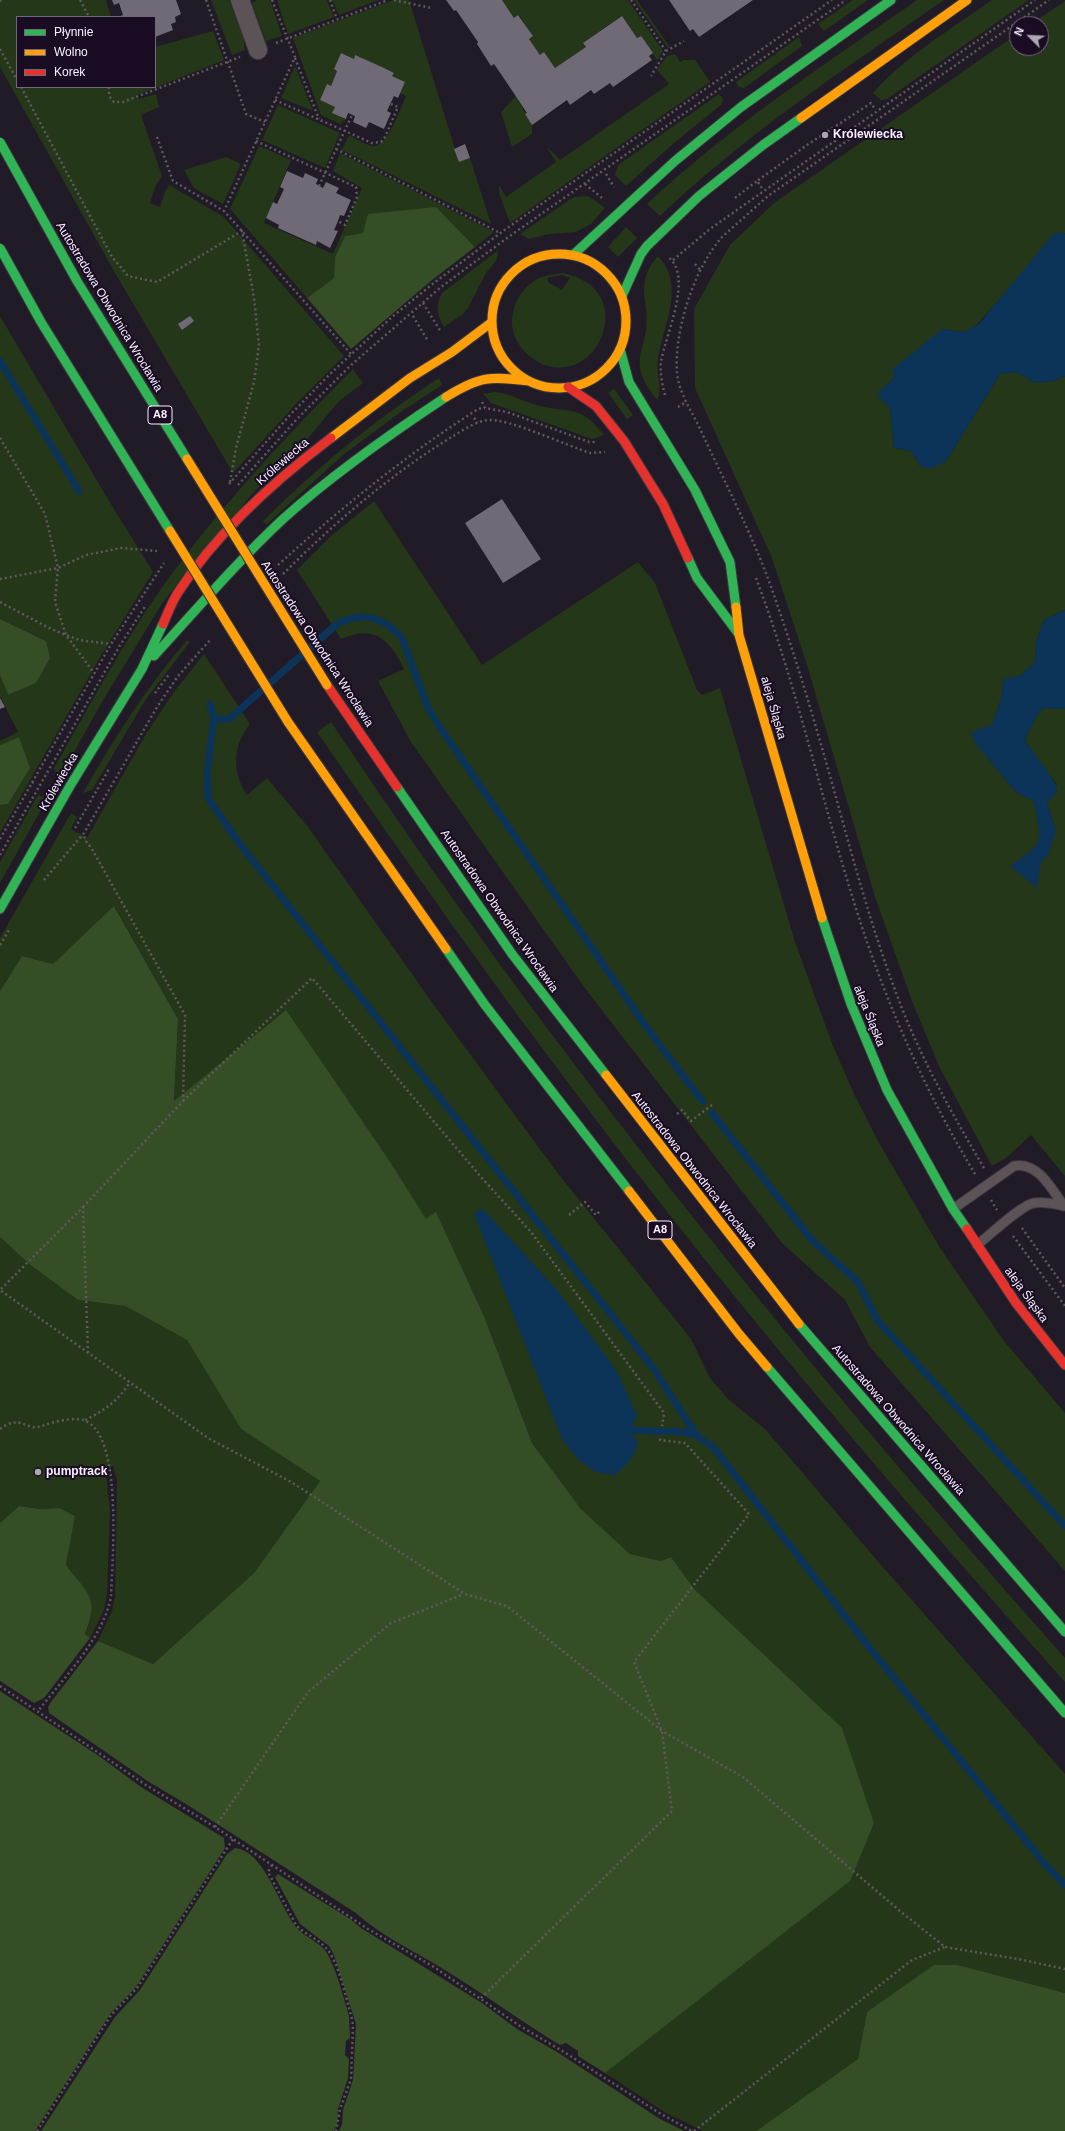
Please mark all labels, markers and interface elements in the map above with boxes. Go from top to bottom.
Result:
legend [16,16,156,88]
north arrow [1009,16,1049,56]
text: Płynnie [54,25,93,39]
text: N [1012,25,1026,38]
text: Wolno [54,45,88,59]
text: Korek [54,65,85,79]
place label: Królewiecka [833,128,903,142]
marker: Królewiecka [820,130,830,140]
street label: Autostradowa Obwodnica Wrocławia [53,220,165,394]
road number: A8 [148,406,172,424]
street label: Królewiecka [254,435,312,489]
street label: Autostradowa Obwodnica Wrocławia [258,558,376,730]
street label: aleja Śląska [757,675,789,741]
street label: Królewiecka [37,750,81,814]
street label: Autostradowa Obwodnica Wrocławia [437,827,561,995]
street label: aleja Śląska [850,983,888,1049]
street label: Autostradowa Obwodnica Wrocławia [628,1089,760,1251]
road number: A8 [648,1221,672,1239]
street label: aleja Śląska [1001,1265,1051,1325]
street label: Autostradowa Obwodnica Wrocławia [829,1342,967,1498]
place label: pumptrack [46,1465,107,1479]
marker: pumptrack [33,1467,43,1477]

